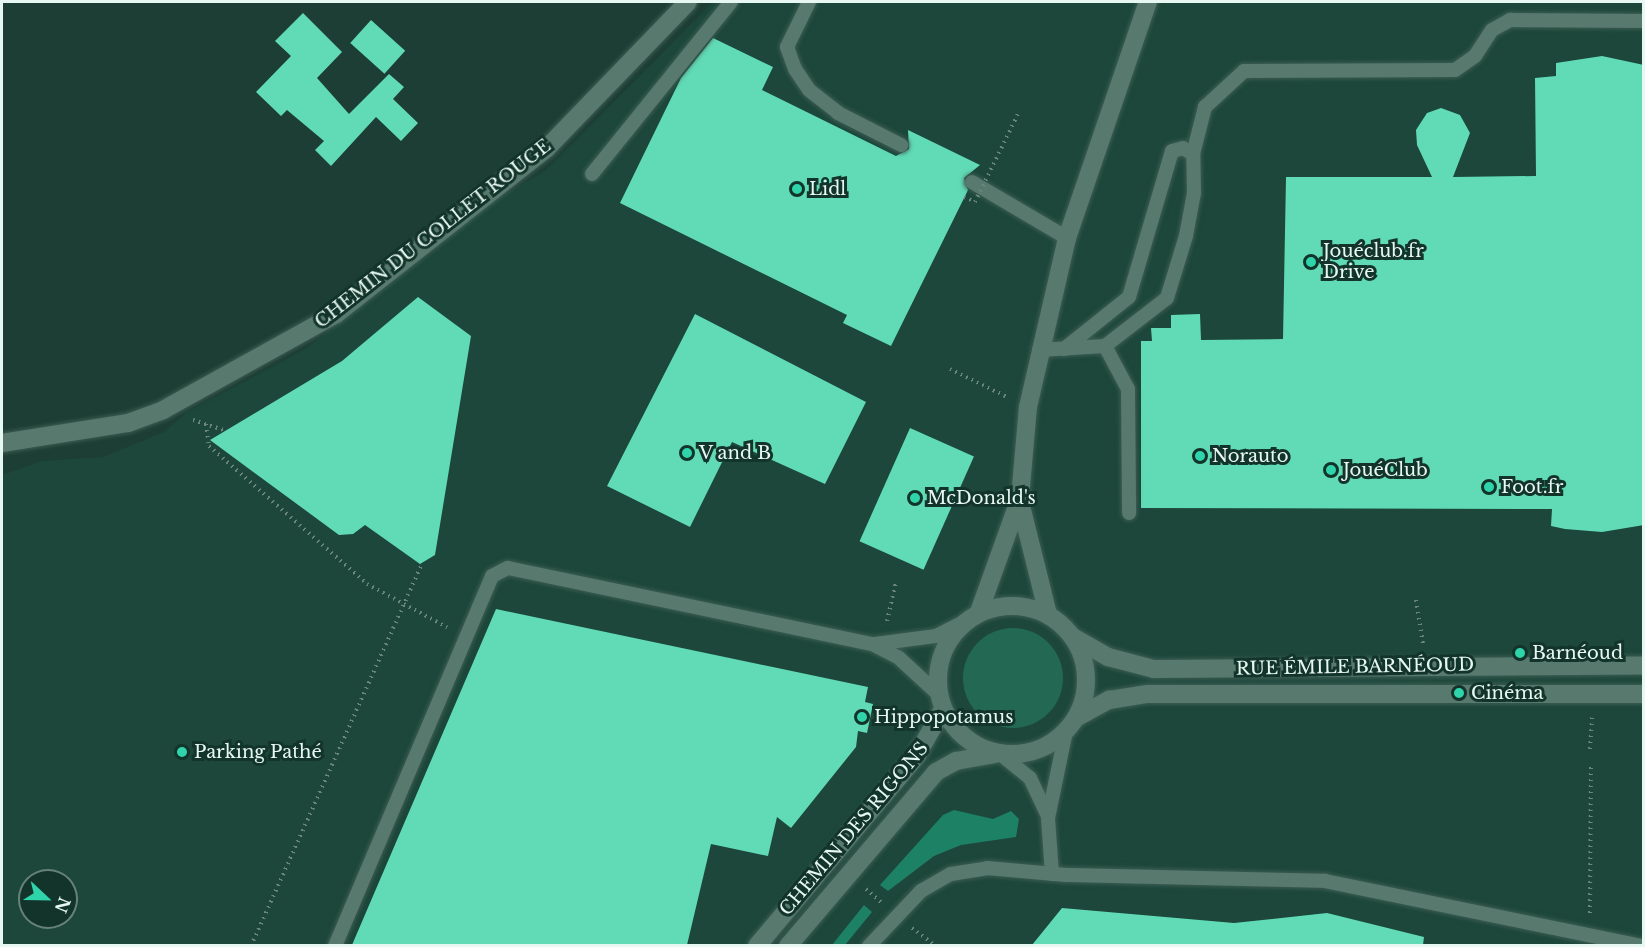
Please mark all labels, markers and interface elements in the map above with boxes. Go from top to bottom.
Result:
street label: CHEMIN DU COLLET ROUGE [311,135,555,333]
place label: Lidl [809,178,846,200]
marker: Lidl [790,182,804,196]
place label: Jouéclub.fr Drive [1323,241,1424,284]
marker: Jouéclub.fr Drive [1304,255,1318,269]
place label: V and B [699,442,772,464]
place label: Norauto [1212,445,1289,467]
marker: V and B [680,446,694,460]
marker: Norauto [1193,449,1207,463]
place label: JouéClub [1343,459,1428,481]
marker: JouéClub [1324,463,1338,477]
place label: Foot.fr [1501,476,1563,498]
marker: Foot.fr [1482,480,1496,494]
place label: McDonald's [927,487,1036,509]
marker: McDonald's [908,491,922,505]
place label: Barnéoud [1532,642,1623,664]
marker: Barnéoud [1513,646,1527,660]
street label: RUE ÉMILE BARNÉOUD [1236,654,1474,680]
place label: Cinéma [1471,682,1544,704]
marker: Cinéma [1452,686,1466,700]
place label: Hippopotamus [874,706,1013,728]
marker: Hippopotamus [855,710,869,724]
street label: CHEMIN DES RIGONS [775,738,933,920]
place label: Parking Pathé [194,741,322,763]
marker: Parking Pathé [175,745,189,759]
north arrow [18,869,78,929]
text: N [51,894,75,916]

